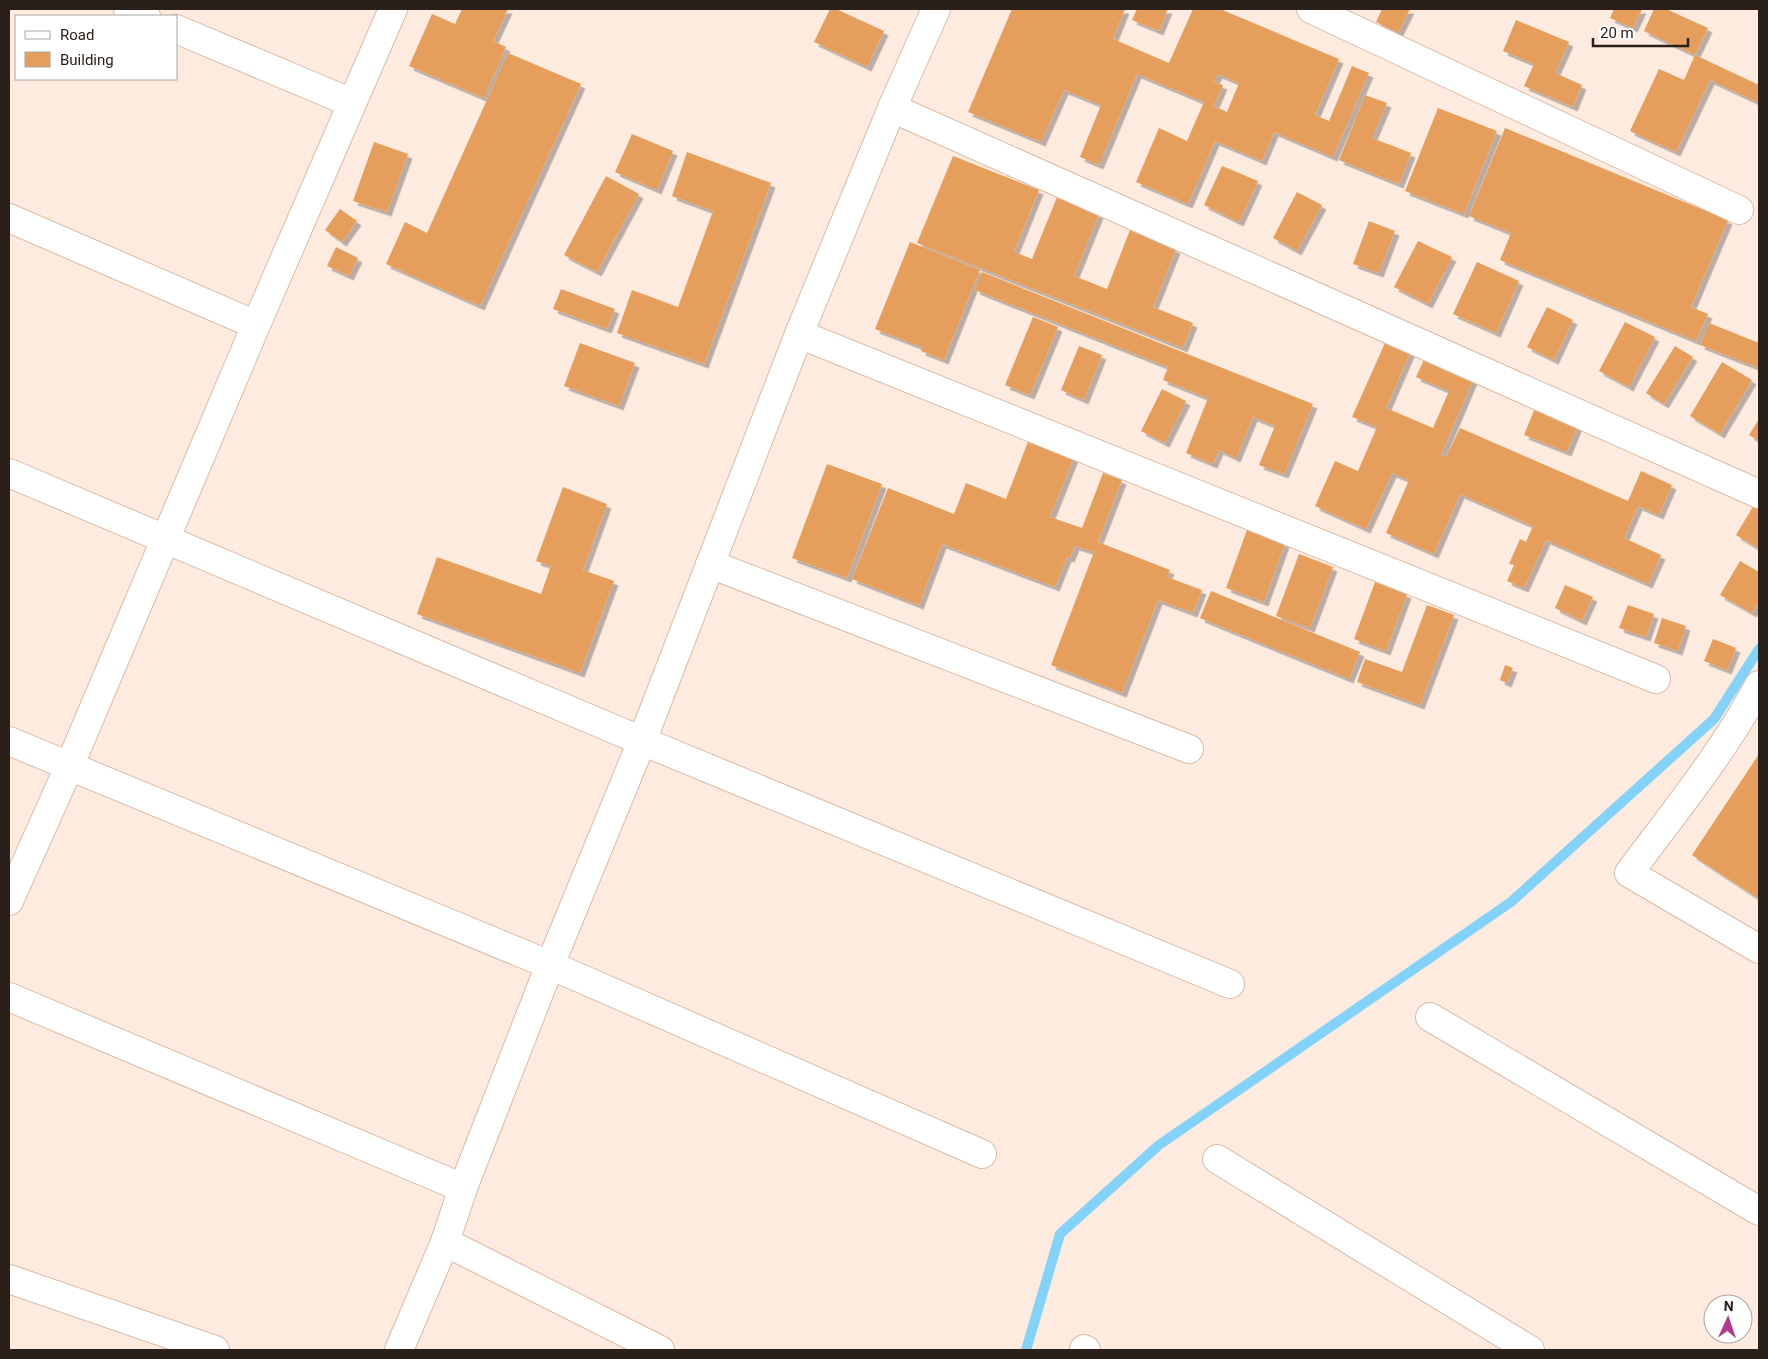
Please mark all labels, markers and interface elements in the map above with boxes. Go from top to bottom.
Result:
legend [15,15,178,80]
scale bar [1593,15,1688,47]
text: 20 m [1600,24,1634,42]
text: Road [60,26,94,44]
text: Building [60,51,114,69]
north arrow [1703,1294,1753,1344]
text: N [1723,1298,1734,1314]

